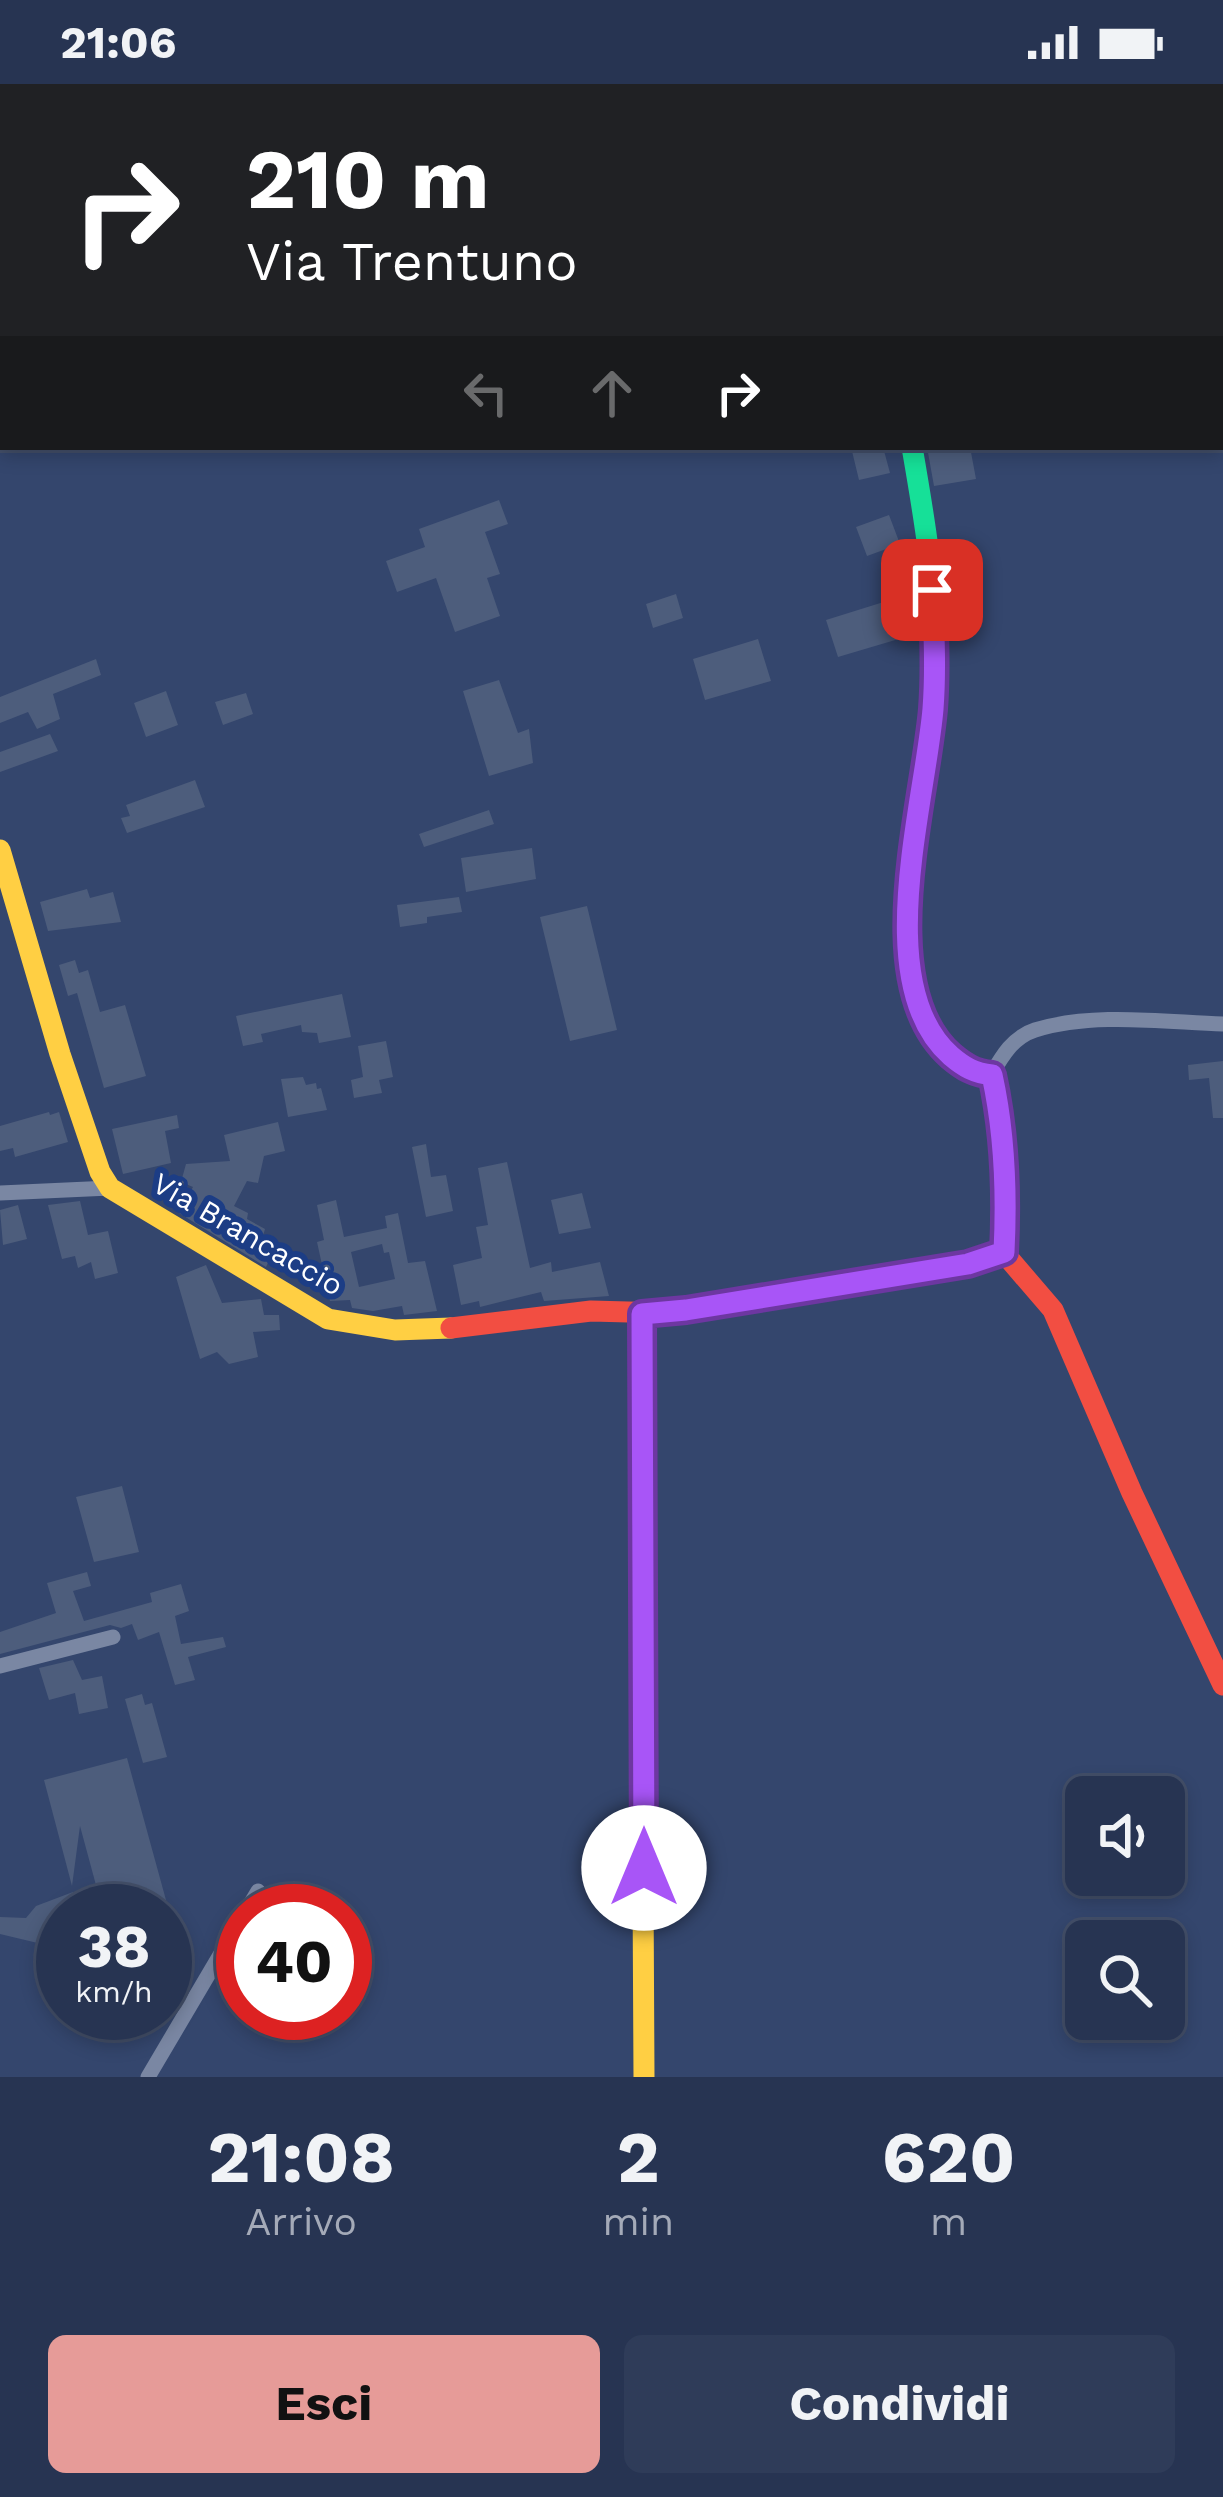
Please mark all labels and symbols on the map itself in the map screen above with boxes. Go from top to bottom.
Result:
pin [881,539,983,641]
street label: Via Brancaccio [146,1165,350,1303]
position arrow [581,1805,707,1931]
speed limit sign: 40 [216,1884,372,2040]

